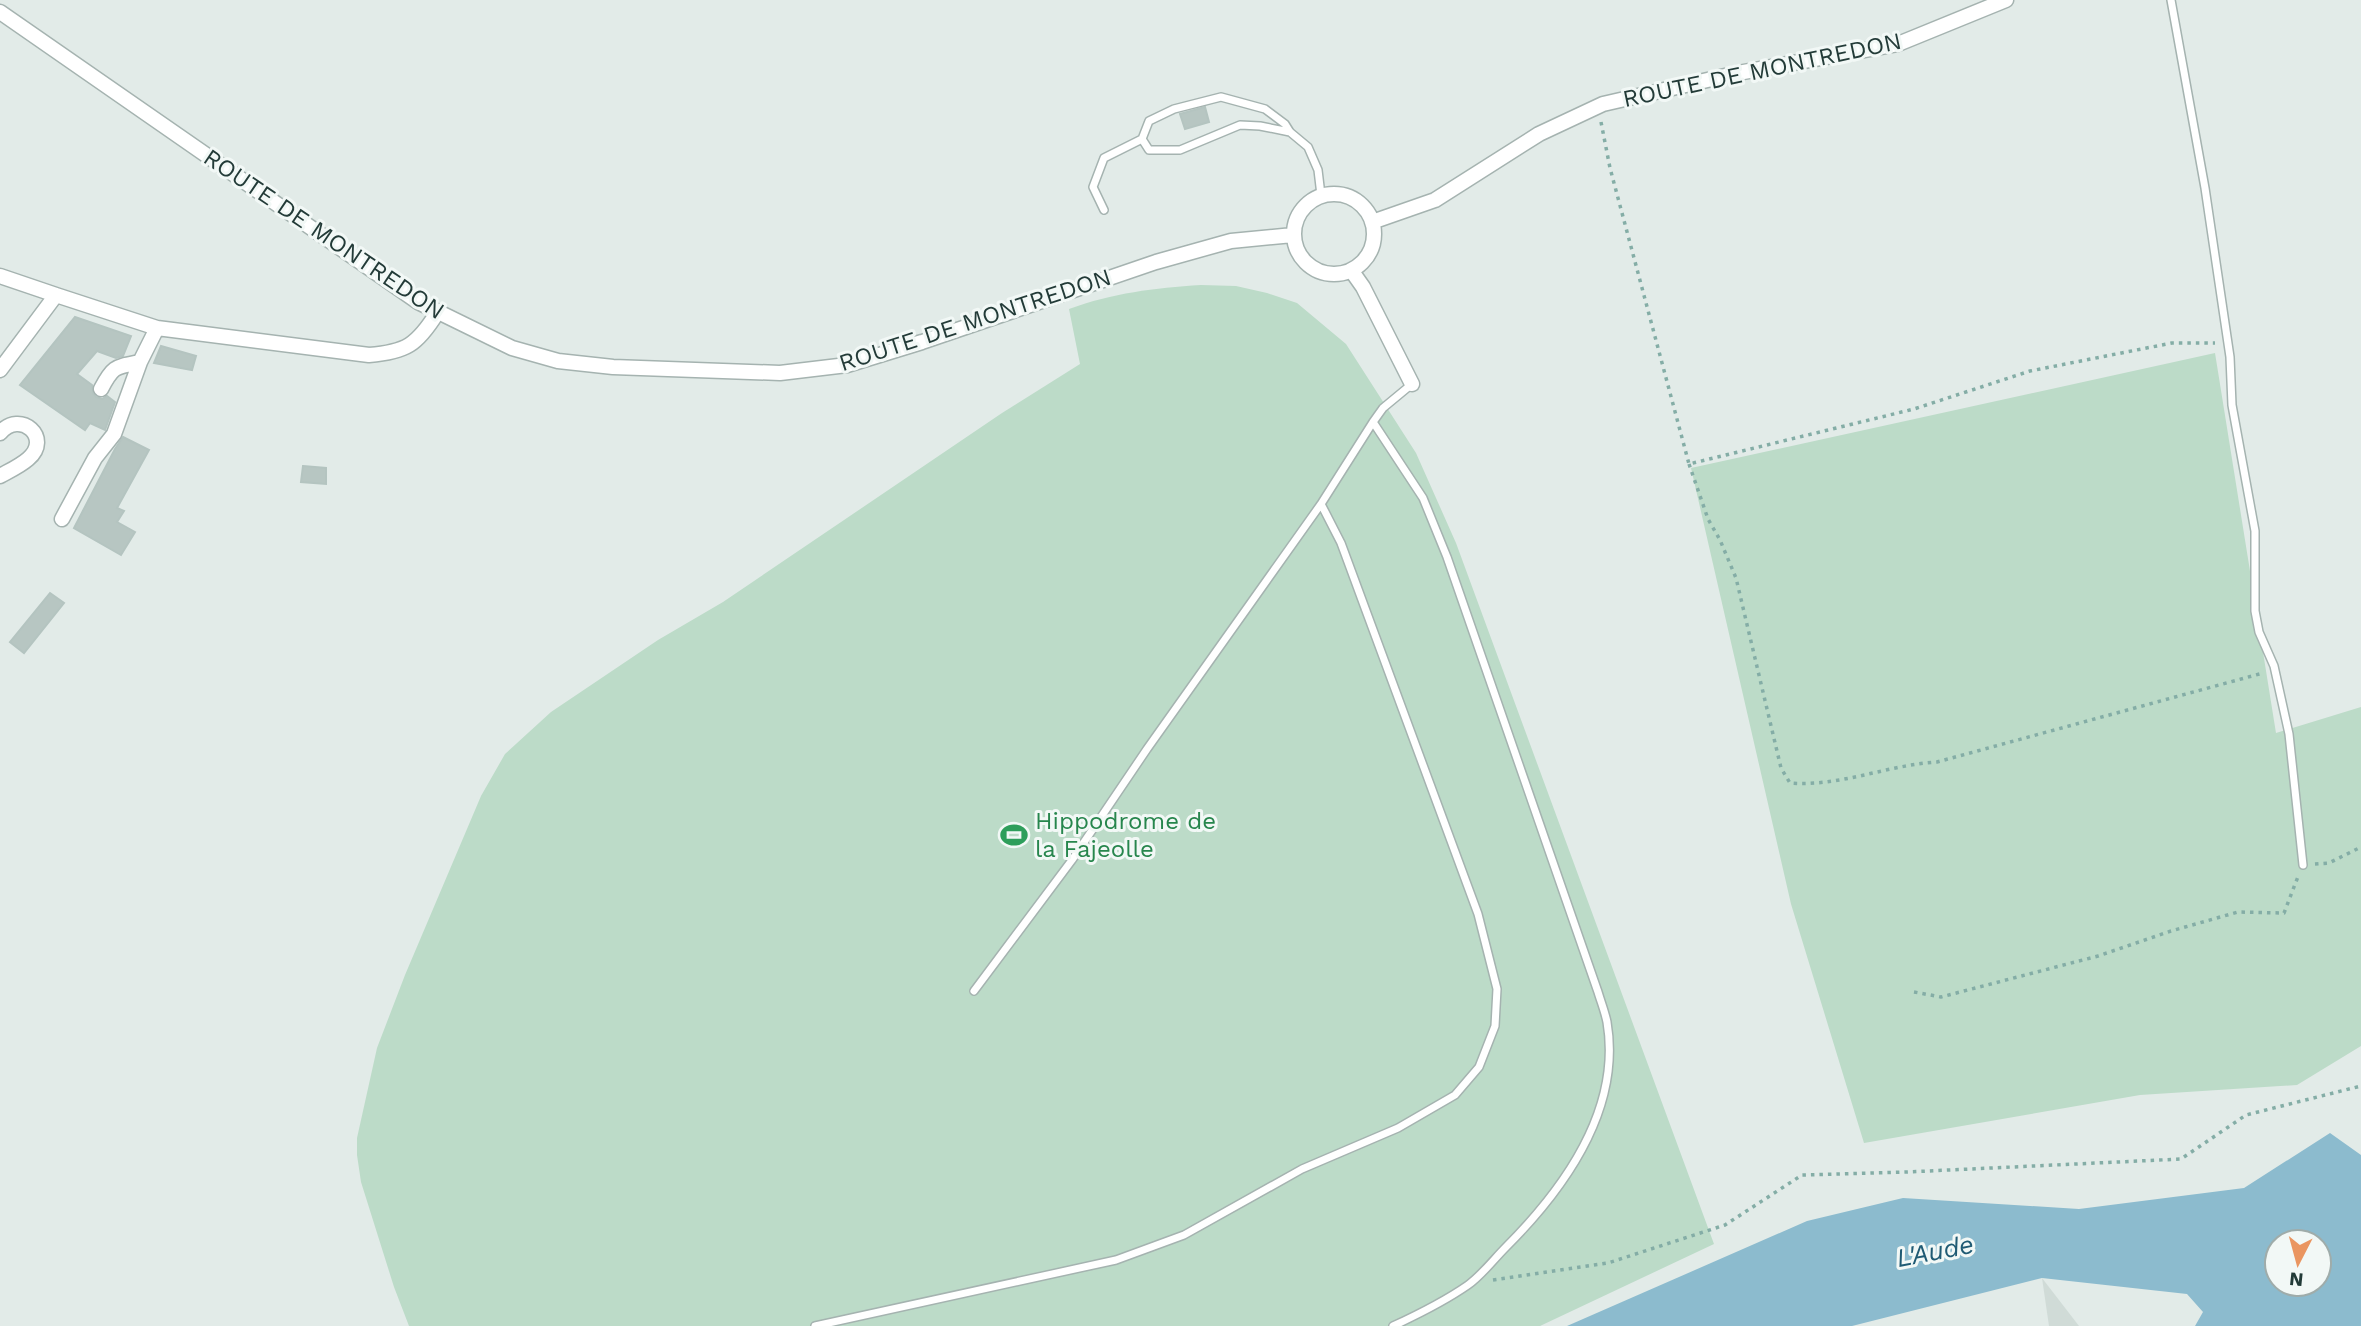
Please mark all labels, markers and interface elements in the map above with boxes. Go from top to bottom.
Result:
street label: ROUTE DE MONTREDON [1620,27,1904,113]
street label: ROUTE DE MONTREDON [198,143,450,325]
street label: ROUTE DE MONTREDON [835,263,1115,377]
place label: Hippodrome de la Fajeolle [1035,807,1216,863]
sports icon: Hippodrome de la Fajeolle [999,820,1029,850]
north arrow [2263,1228,2333,1298]
water label: L'Aude [1894,1229,1976,1273]
text: N [2288,1267,2304,1292]

